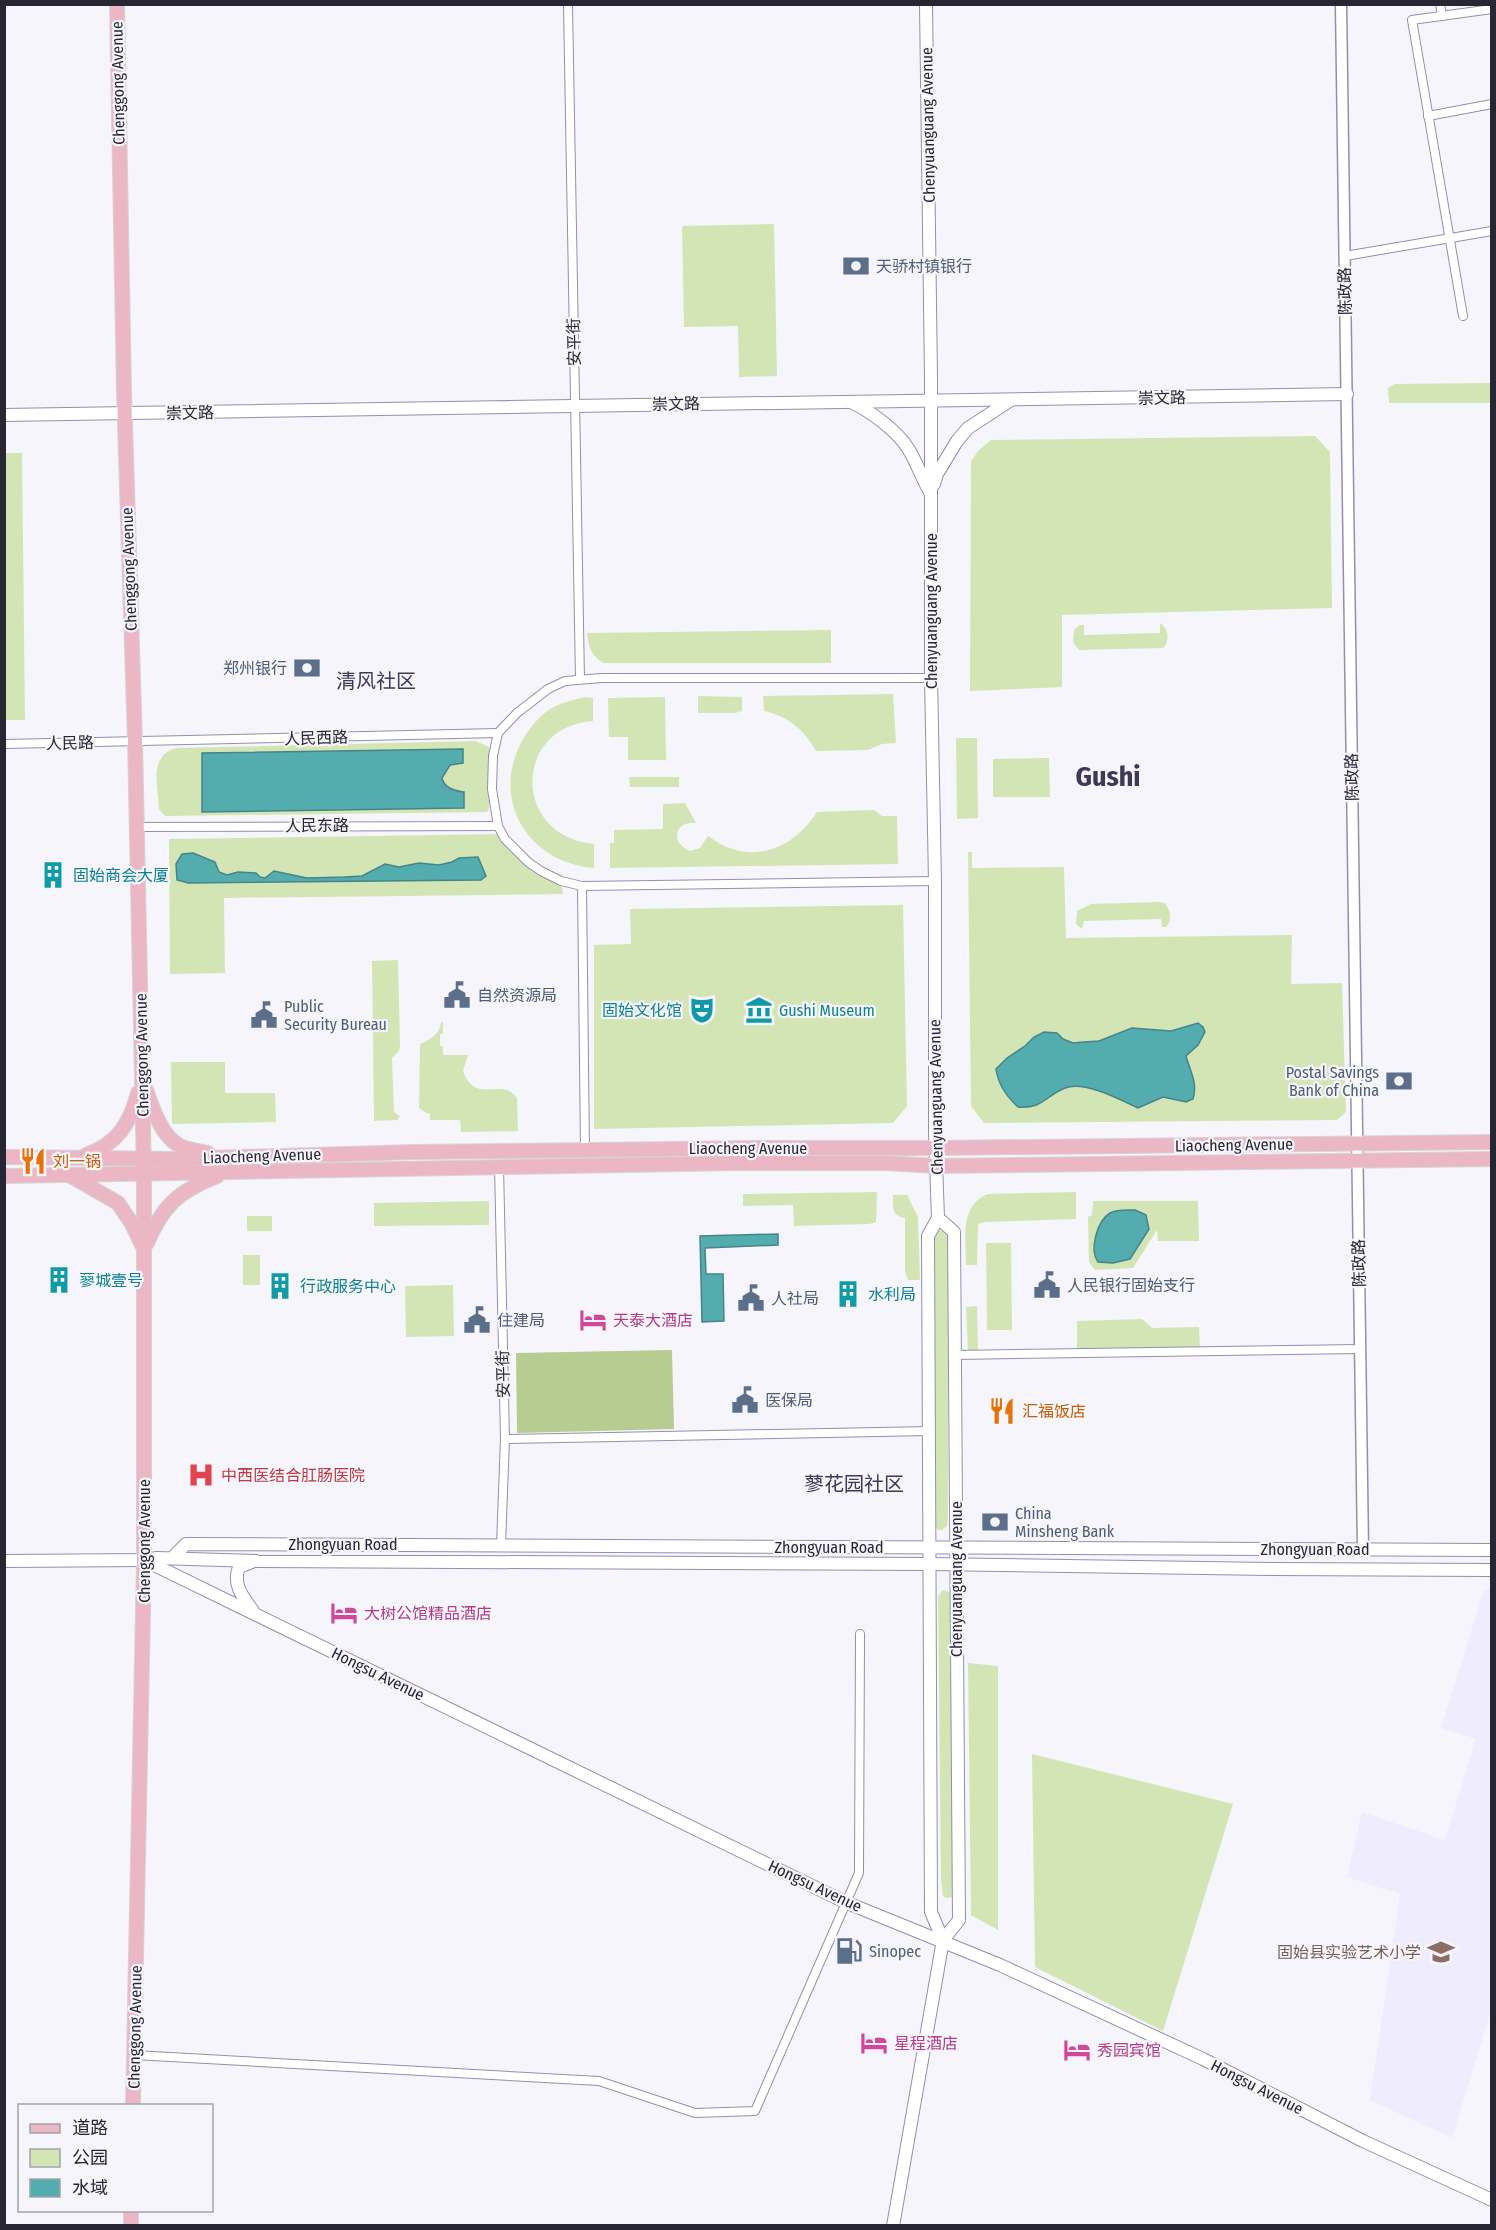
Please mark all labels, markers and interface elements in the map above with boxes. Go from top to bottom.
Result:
street label: Chenggong Avenue [107,21,129,145]
street label: Chenyuanguang Avenue [917,47,939,203]
bank icon: 天骄村镇银行 [841,251,871,281]
place label: 天骄村镇银行 [876,257,972,276]
street label: 陈政路 [1335,267,1355,315]
street label: 安平街 [564,318,584,366]
street label: 崇文路 [1138,388,1186,408]
street label: 崇文路 [652,394,700,414]
street label: 崇文路 [166,403,214,423]
street label: Chenggong Avenue [117,507,141,631]
street label: Chenyuanguang Avenue [922,533,941,689]
bank icon: 郑州银行 [292,653,322,683]
place label: 郑州银行 [223,659,287,678]
district label: 清风社区 [336,669,416,693]
street label: 人民西路 [284,727,348,749]
street label: 人民路 [46,733,94,753]
street label: 陈政路 [1342,753,1362,801]
district label: Gushi [1075,760,1141,793]
street label: 人民东路 [285,816,349,835]
building icon: 固始商会大厦 [38,860,68,890]
place label: 固始商会大厦 [73,866,169,885]
public building icon: 自然资源局 [442,980,472,1010]
place label: 自然资源局 [477,986,557,1005]
street label: Chenggong Avenue [131,993,153,1117]
theatre icon: 固始文化馆 [687,995,717,1025]
museum icon: Gushi Museum [744,995,774,1025]
place label: Public Security Bureau [284,997,387,1034]
public building icon: Public Security Bureau [249,1000,279,1030]
place label: 固始文化馆 [602,1001,682,1020]
place label: Gushi Museum [779,1001,875,1020]
street label: Chenyuanguang Avenue [925,1019,947,1175]
place label: Postal Savings Bank of China [1286,1063,1379,1100]
bank icon: Postal Savings Bank of China [1384,1066,1414,1096]
street label: Liaocheng Avenue [1175,1134,1293,1156]
street label: Liaocheng Avenue [689,1139,807,1158]
street label: Liaocheng Avenue [203,1144,322,1168]
restaurant icon: 刘一锅 [18,1146,48,1176]
place label: 刘一锅 [53,1152,101,1171]
street label: 陈政路 [1349,1239,1369,1287]
building icon: 蓼城壹号 [44,1265,74,1295]
public building icon: 人民银行固始支行 [1032,1270,1062,1300]
place label: 蓼城壹号 [79,1271,143,1290]
building icon: 行政服务中心 [265,1271,295,1301]
place label: 人民银行固始支行 [1067,1276,1195,1295]
place label: 行政服务中心 [300,1277,396,1296]
building icon: 水利局 [833,1279,863,1309]
public building icon: 人社局 [736,1283,766,1313]
place label: 水利局 [868,1285,916,1304]
place label: 人社局 [771,1289,819,1308]
public building icon: 住建局 [462,1305,492,1335]
hotel icon: 天泰大酒店 [578,1305,608,1335]
place label: 住建局 [497,1311,545,1330]
place label: 天泰大酒店 [613,1311,693,1330]
street label: 安平街 [493,1350,513,1398]
public building icon: 医保局 [730,1385,760,1415]
place label: 医保局 [765,1391,813,1410]
restaurant icon: 汇福饭店 [987,1396,1017,1426]
place label: 汇福饭店 [1022,1402,1086,1421]
hospital icon: 中西医结合肛肠医院 [186,1460,216,1490]
place label: 中西医结合肛肠医院 [221,1466,365,1485]
district label: 蓼花园社区 [804,1472,904,1496]
street label: Chenggong Avenue [135,1479,154,1603]
street label: Chenyuanguang Avenue [947,1501,966,1657]
place label: China Minsheng Bank [1015,1504,1115,1541]
bank icon: China Minsheng Bank [980,1507,1010,1537]
street label: Zhongyuan Road [288,1535,398,1554]
street label: Zhongyuan Road [774,1538,884,1557]
street label: Zhongyuan Road [1260,1540,1370,1559]
hotel icon: 大树公馆精品酒店 [329,1598,359,1628]
place label: 大树公馆精品酒店 [364,1604,492,1623]
street label: Hongsu Avenue [328,1643,428,1705]
street label: Hongsu Avenue [765,1856,865,1916]
fuel station icon: Sinopec [834,1936,864,1966]
school or university icon: 固始县实验艺术小学 [1426,1937,1456,1967]
place label: Sinopec [869,1942,921,1961]
place label: 固始县实验艺术小学 [1277,1943,1421,1962]
street label: Chenggong Avenue [124,1965,146,2089]
hotel icon: 星程酒店 [859,2028,889,2058]
place label: 星程酒店 [894,2034,958,2053]
hotel icon: 秀园宾馆 [1062,2035,1092,2065]
place label: 秀园宾馆 [1097,2041,1161,2060]
street label: Hongsu Avenue [1208,2056,1306,2118]
legend [18,2104,213,2212]
text: 道路 [72,2117,108,2139]
text: 公园 [72,2147,108,2169]
text: 水域 [72,2177,108,2199]

